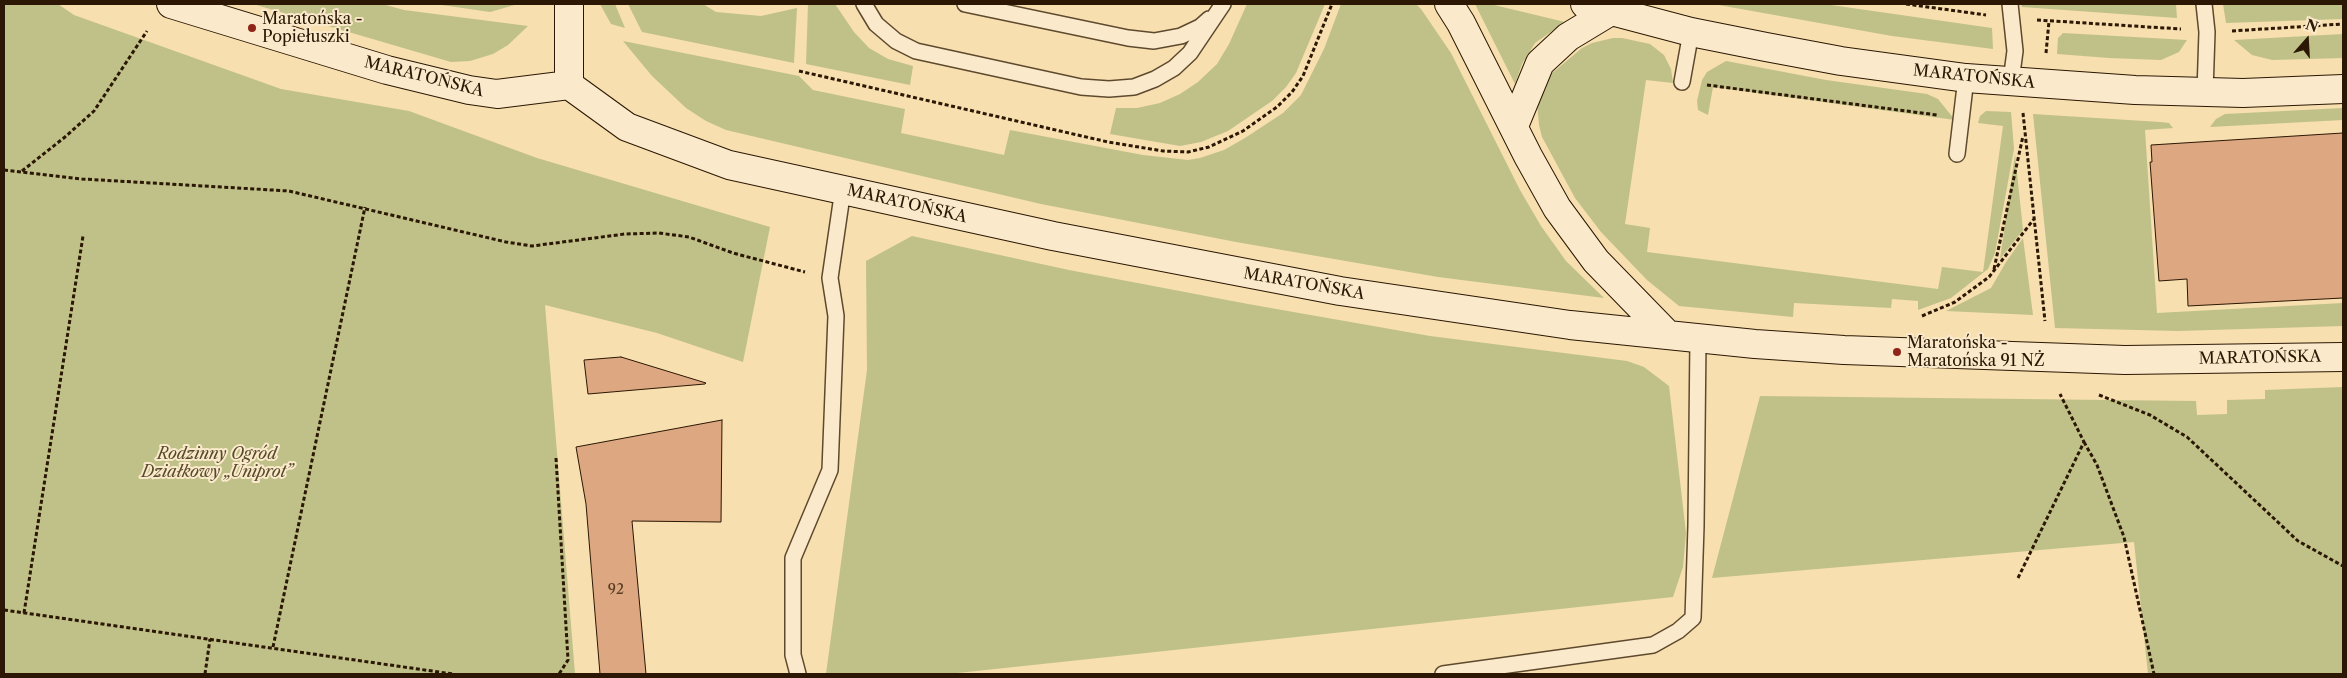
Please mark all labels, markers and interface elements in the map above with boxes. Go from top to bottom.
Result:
place label: Maratońska - Popiełuszki [262,9,363,47]
north arrow [2282,15,2332,65]
text: N [2303,15,2321,36]
marker: Maratońska - Popiełuszki [246,22,258,34]
street label: MARATOŃSKA [362,53,486,101]
street label: MARATOŃSKA [1912,61,2036,93]
street label: MARATOŃSKA [845,181,969,227]
street label: MARATOŃSKA [1242,264,1366,304]
place label: Maratońska - Maratońska 91 NŻ [1907,333,2045,371]
marker: Maratońska - Maratońska 91 NŻ [1891,346,1903,358]
street label: MARATOŃSKA [2199,347,2321,369]
park label: Rodzinny Ogród Działkowy „Uniprot” [141,444,293,482]
house number: 92 [608,582,624,598]

